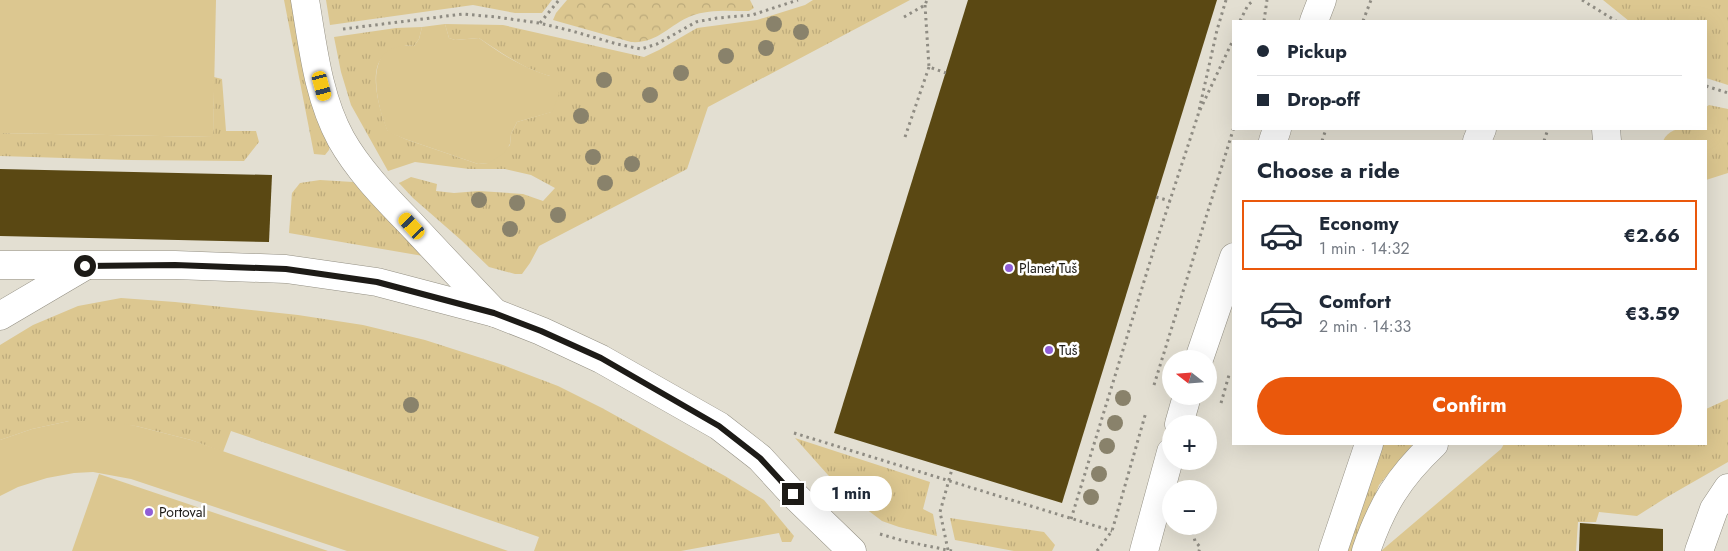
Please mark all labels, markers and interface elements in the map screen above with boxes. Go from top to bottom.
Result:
text: Pickup [1287,38,1347,65]
car [310,70,333,102]
text: Drop-off [1287,86,1360,113]
text: Choose a ride [1257,154,1400,186]
car [396,210,427,242]
text: Economy [1319,210,1399,237]
icon: car [1259,213,1304,258]
text: €2.66 [1624,222,1680,249]
text: 1 min · 14:32 [1319,237,1410,260]
route start [74,255,96,277]
place label: Planet Tuš [1019,258,1077,278]
marker: Planet Tuš [1003,262,1015,274]
text: Comfort [1319,288,1391,315]
icon: car [1259,291,1304,336]
text: €3.59 [1625,300,1680,327]
text: 2 min · 14:33 [1319,315,1411,338]
place label: Tuš [1059,340,1078,360]
marker: Tuš [1043,344,1055,356]
north arrow [1162,350,1218,405]
map controls [1162,350,1217,535]
button: Confirm [1257,377,1682,435]
button: + [1162,415,1217,470]
callout: 1 min [810,476,893,512]
button: − [1162,480,1217,535]
text: 1 min [831,482,871,505]
route end [782,483,804,505]
place label: Portoval [159,502,206,522]
marker: Portoval [143,506,155,518]

